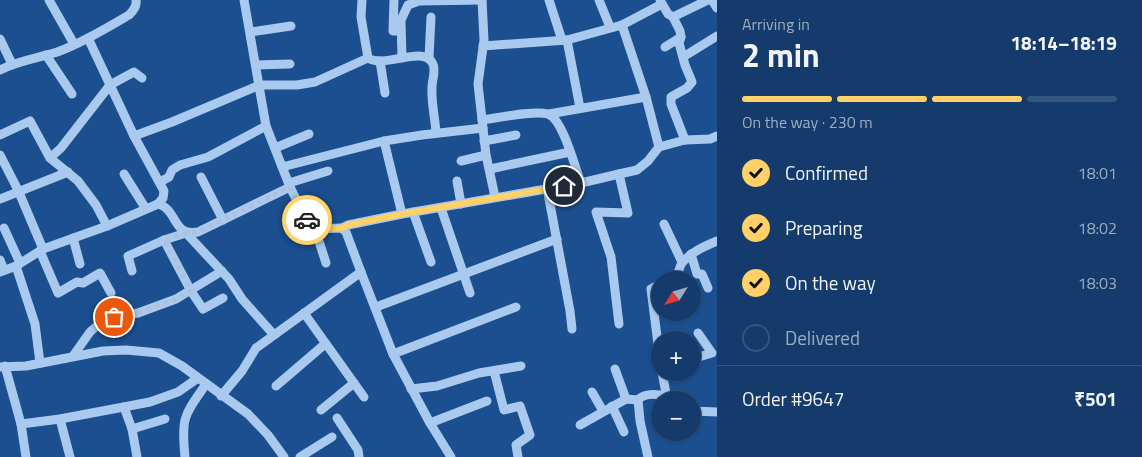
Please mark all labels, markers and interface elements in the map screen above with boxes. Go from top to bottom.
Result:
text: Arriving in [742,12,810,36]
text: 18:14–18:19 [1010,28,1117,57]
text: 2 min [742,31,820,79]
text: On the way · 230 m [742,110,873,134]
text: Confirmed [785,158,868,187]
icon: check [742,159,770,187]
text: 18:01 [1078,161,1117,185]
pin [543,165,585,207]
icon: home [550,172,578,200]
courier [282,195,332,245]
icon: car [293,206,321,234]
text: Preparing [785,213,862,242]
icon: check [742,214,770,242]
text: 18:02 [1078,216,1117,240]
text: On the way [785,268,876,297]
icon: check [742,269,770,297]
north arrow [651,271,701,321]
map controls [651,271,701,441]
text: 18:03 [1078,271,1117,295]
pin [93,296,135,338]
icon: bag [100,303,128,331]
text: Delivered [785,323,860,352]
button: + [651,331,701,381]
text: Order #9647 [742,384,844,413]
text: ₹501 [1074,384,1117,413]
button: − [651,391,701,441]

